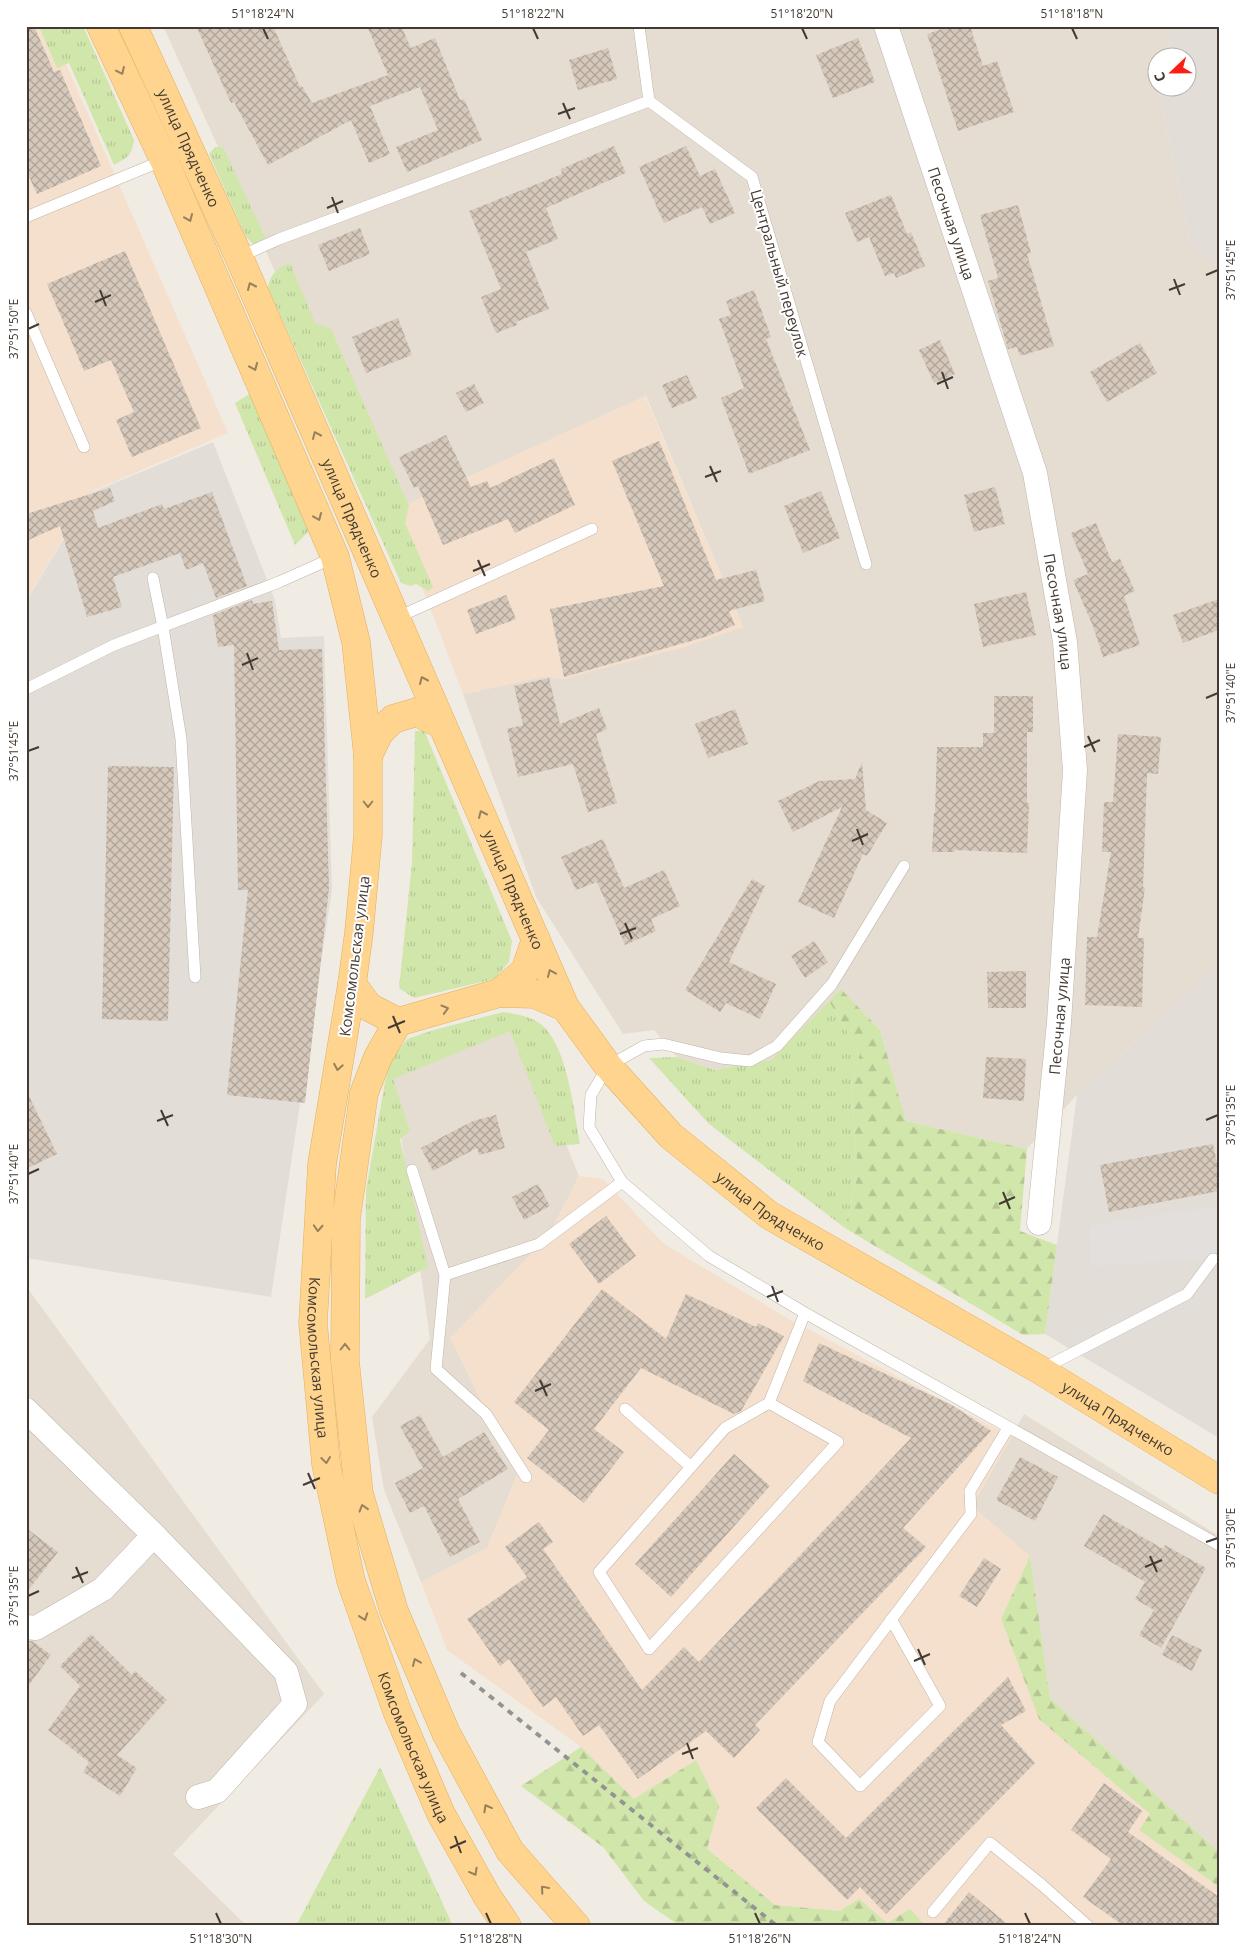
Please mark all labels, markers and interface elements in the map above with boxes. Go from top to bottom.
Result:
text: 51°18'24"N [232,5,294,22]
text: 51°18'22"N [502,5,564,22]
text: 51°18'20"N [771,5,833,22]
text: 51°18'18"N [1041,5,1103,22]
north arrow [1148,48,1198,98]
one-way arrow [115,65,125,74]
text: С [1149,69,1170,85]
street label: улица Прядченко [153,85,225,210]
street label: Песочная улица [924,164,980,283]
street label: Центральный переулок [746,187,814,359]
one-way arrow [183,213,194,222]
text: 37°51'45"E [1222,240,1239,300]
one-way arrow [247,282,258,291]
text: 37°51'50"E [5,299,22,359]
one-way arrow [247,362,258,371]
one-way arrow [312,431,323,440]
street label: улица Прядченко [318,455,387,581]
one-way arrow [312,512,322,520]
street label: Песочная улица [1039,552,1077,671]
text: 37°51'40"E [1222,663,1239,723]
one-way arrow [418,676,429,685]
text: 37°51'45"E [5,721,22,781]
one-way arrow [363,801,373,809]
one-way arrow [477,810,488,819]
street label: улица Прядченко [479,827,549,952]
street label: Комсомольская улица [334,875,374,1037]
street label: Песочная улица [1044,956,1074,1076]
one-way arrow [546,969,557,978]
one-way arrow [440,1004,448,1014]
one-way arrow [334,1063,344,1071]
text: 37°51'35"E [1222,1085,1239,1145]
text: 37°51'40"E [5,1144,22,1204]
street label: улица Прядченко [712,1166,829,1255]
one-way arrow [313,1224,324,1232]
street label: Комсомольская улица [303,1276,334,1439]
one-way arrow [340,1343,350,1351]
street label: улица Прядченко [1058,1376,1178,1460]
one-way arrow [320,1455,330,1464]
one-way arrow [359,1505,369,1513]
text: 37°51'30"E [1222,1508,1239,1568]
text: 37°51'35"E [5,1566,22,1626]
one-way arrow [358,1613,368,1621]
one-way arrow [411,1658,422,1667]
street label: Комсомольская улица [374,1669,454,1826]
one-way arrow [483,1804,493,1813]
one-way arrow [467,1867,477,1876]
one-way arrow [541,1886,550,1895]
text: 51°18'30"N [190,1930,252,1947]
text: 51°18'28"N [460,1930,522,1947]
text: 51°18'26"N [729,1930,791,1947]
text: 51°18'24"N [999,1930,1061,1947]

